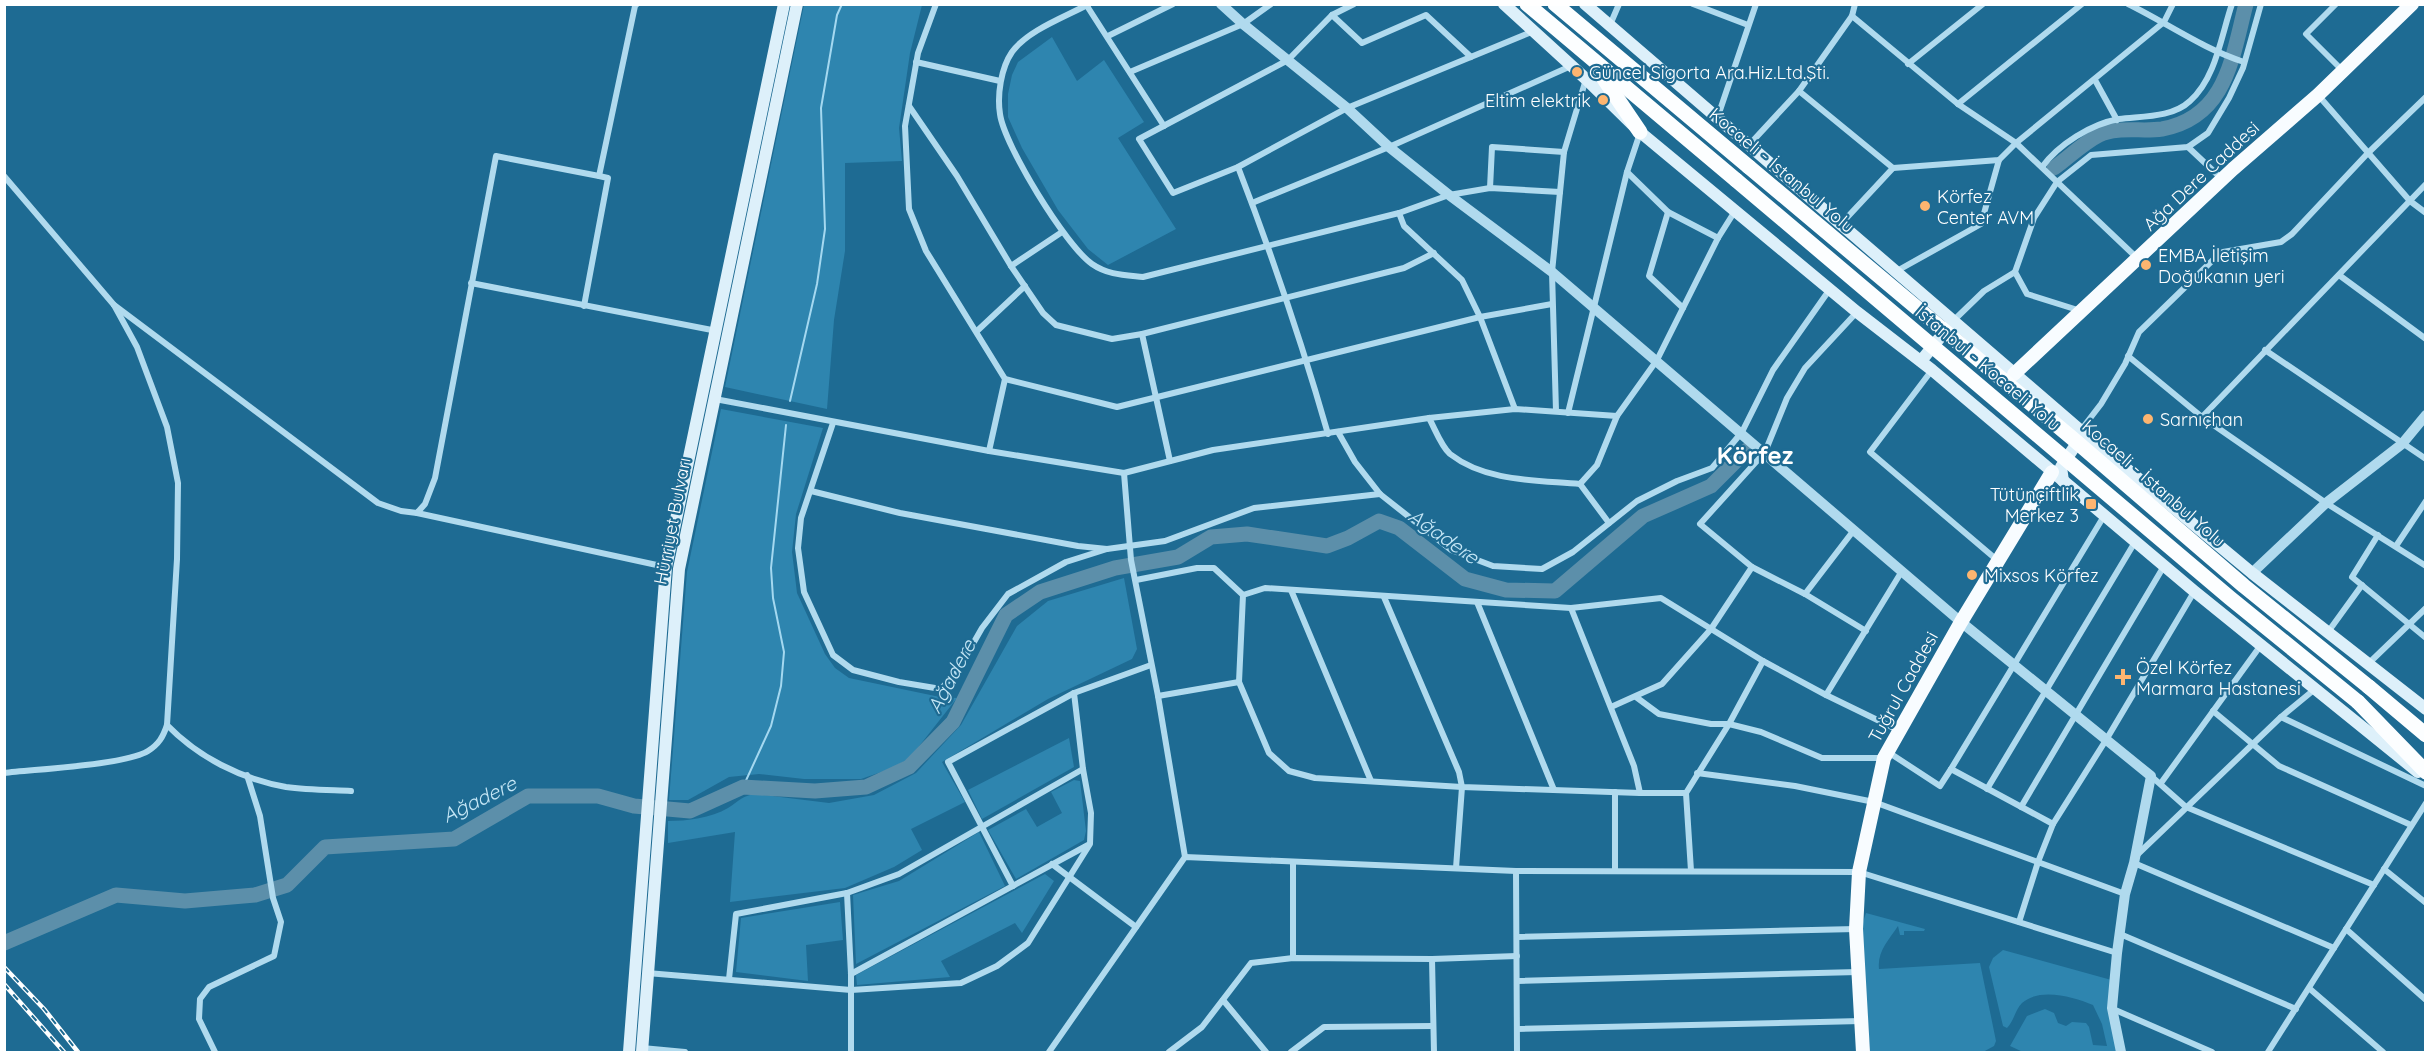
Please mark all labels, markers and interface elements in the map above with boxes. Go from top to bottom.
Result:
place label: Güncel Sigorta Ara.Hiz.Ltd.Şti. [1589,61,1829,84]
marker: Güncel Sigorta Ara.Hiz.Ltd.Şti. [1570,65,1584,79]
place label: Eltim elektrik [1485,89,1591,112]
marker: Eltim elektrik [1596,93,1610,107]
street label: Kocaeli - İstanbul Yolu [1705,102,1859,238]
street label: Ağa Dere Caddesi [2138,116,2264,236]
place label: Körfez Center AVM [1937,185,2034,229]
marker: Körfez Center AVM [1918,199,1932,213]
place label: EMBA İletişim Doğukanın yeri [2158,244,2285,288]
marker: EMBA İletişim Doğukanın yeri [2139,258,2153,272]
street label: İstanbul - Kocaeli Yolu [1911,300,2065,436]
place label: Sarnıçhan [2160,408,2243,431]
marker: Sarnıçhan [2141,412,2155,426]
street label: Kocaeli - İstanbul Yolu [2077,414,2231,552]
district label: Körfez [1717,440,1794,470]
street label: Hürriyet Bulvarı [648,455,696,587]
place label: Tütünçiftlik Merkez 3 [1990,483,2079,527]
marker: Tütünçiftlik Merkez 3 [2084,497,2098,511]
water label: Ağadere [1404,503,1484,569]
place label: Mixsos Körfez [1984,564,2099,587]
marker: Mixsos Körfez [1965,568,1979,582]
street label: Tuğrul Caddesi [1863,627,1943,747]
water label: Ağadere [921,634,981,717]
place label: Özel Körfez Marmara Hastanesi [2136,656,2301,700]
marker: Özel Körfez Marmara Hastanesi [2114,668,2132,686]
water label: Ağadere [438,770,521,828]

